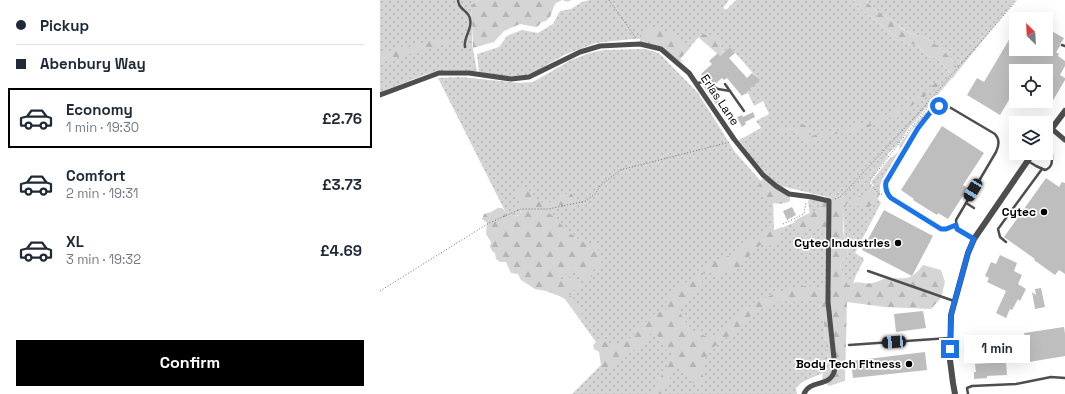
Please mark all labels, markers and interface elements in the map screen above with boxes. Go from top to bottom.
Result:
north arrow [1009,12,1053,56]
map controls [1009,12,1053,160]
text: Pickup [40,16,89,35]
text: Abenbury Way [40,54,146,73]
button: locate [1009,64,1053,108]
street label: Erlas Lane [697,71,743,129]
route start [930,97,948,115]
icon: car [18,100,54,136]
text: Economy [66,100,133,119]
text: £2.76 [322,109,362,128]
button: layers [1009,116,1053,160]
text: 1 min · 19:30 [66,119,139,136]
icon: car [18,166,54,202]
text: Comfort [66,166,126,185]
text: £3.73 [322,175,362,194]
car [962,177,984,203]
text: 2 min · 19:31 [66,185,138,202]
place label: Cytec [1002,204,1036,220]
marker: Cytec [1039,207,1049,217]
icon: car [18,232,54,268]
text: XL [66,232,84,251]
place label: Cytec Industries [794,235,890,251]
marker: Cytec Industries [893,238,903,248]
text: £4.69 [320,241,362,260]
text: 3 min · 19:32 [66,251,141,268]
car [882,335,906,349]
callout: 1 min [964,335,1030,363]
button: Confirm [16,340,364,386]
route end [941,340,959,358]
text: 1 min [981,340,1013,357]
place label: Body Tech Fitness [796,356,901,372]
marker: Body Tech Fitness [904,359,914,369]

